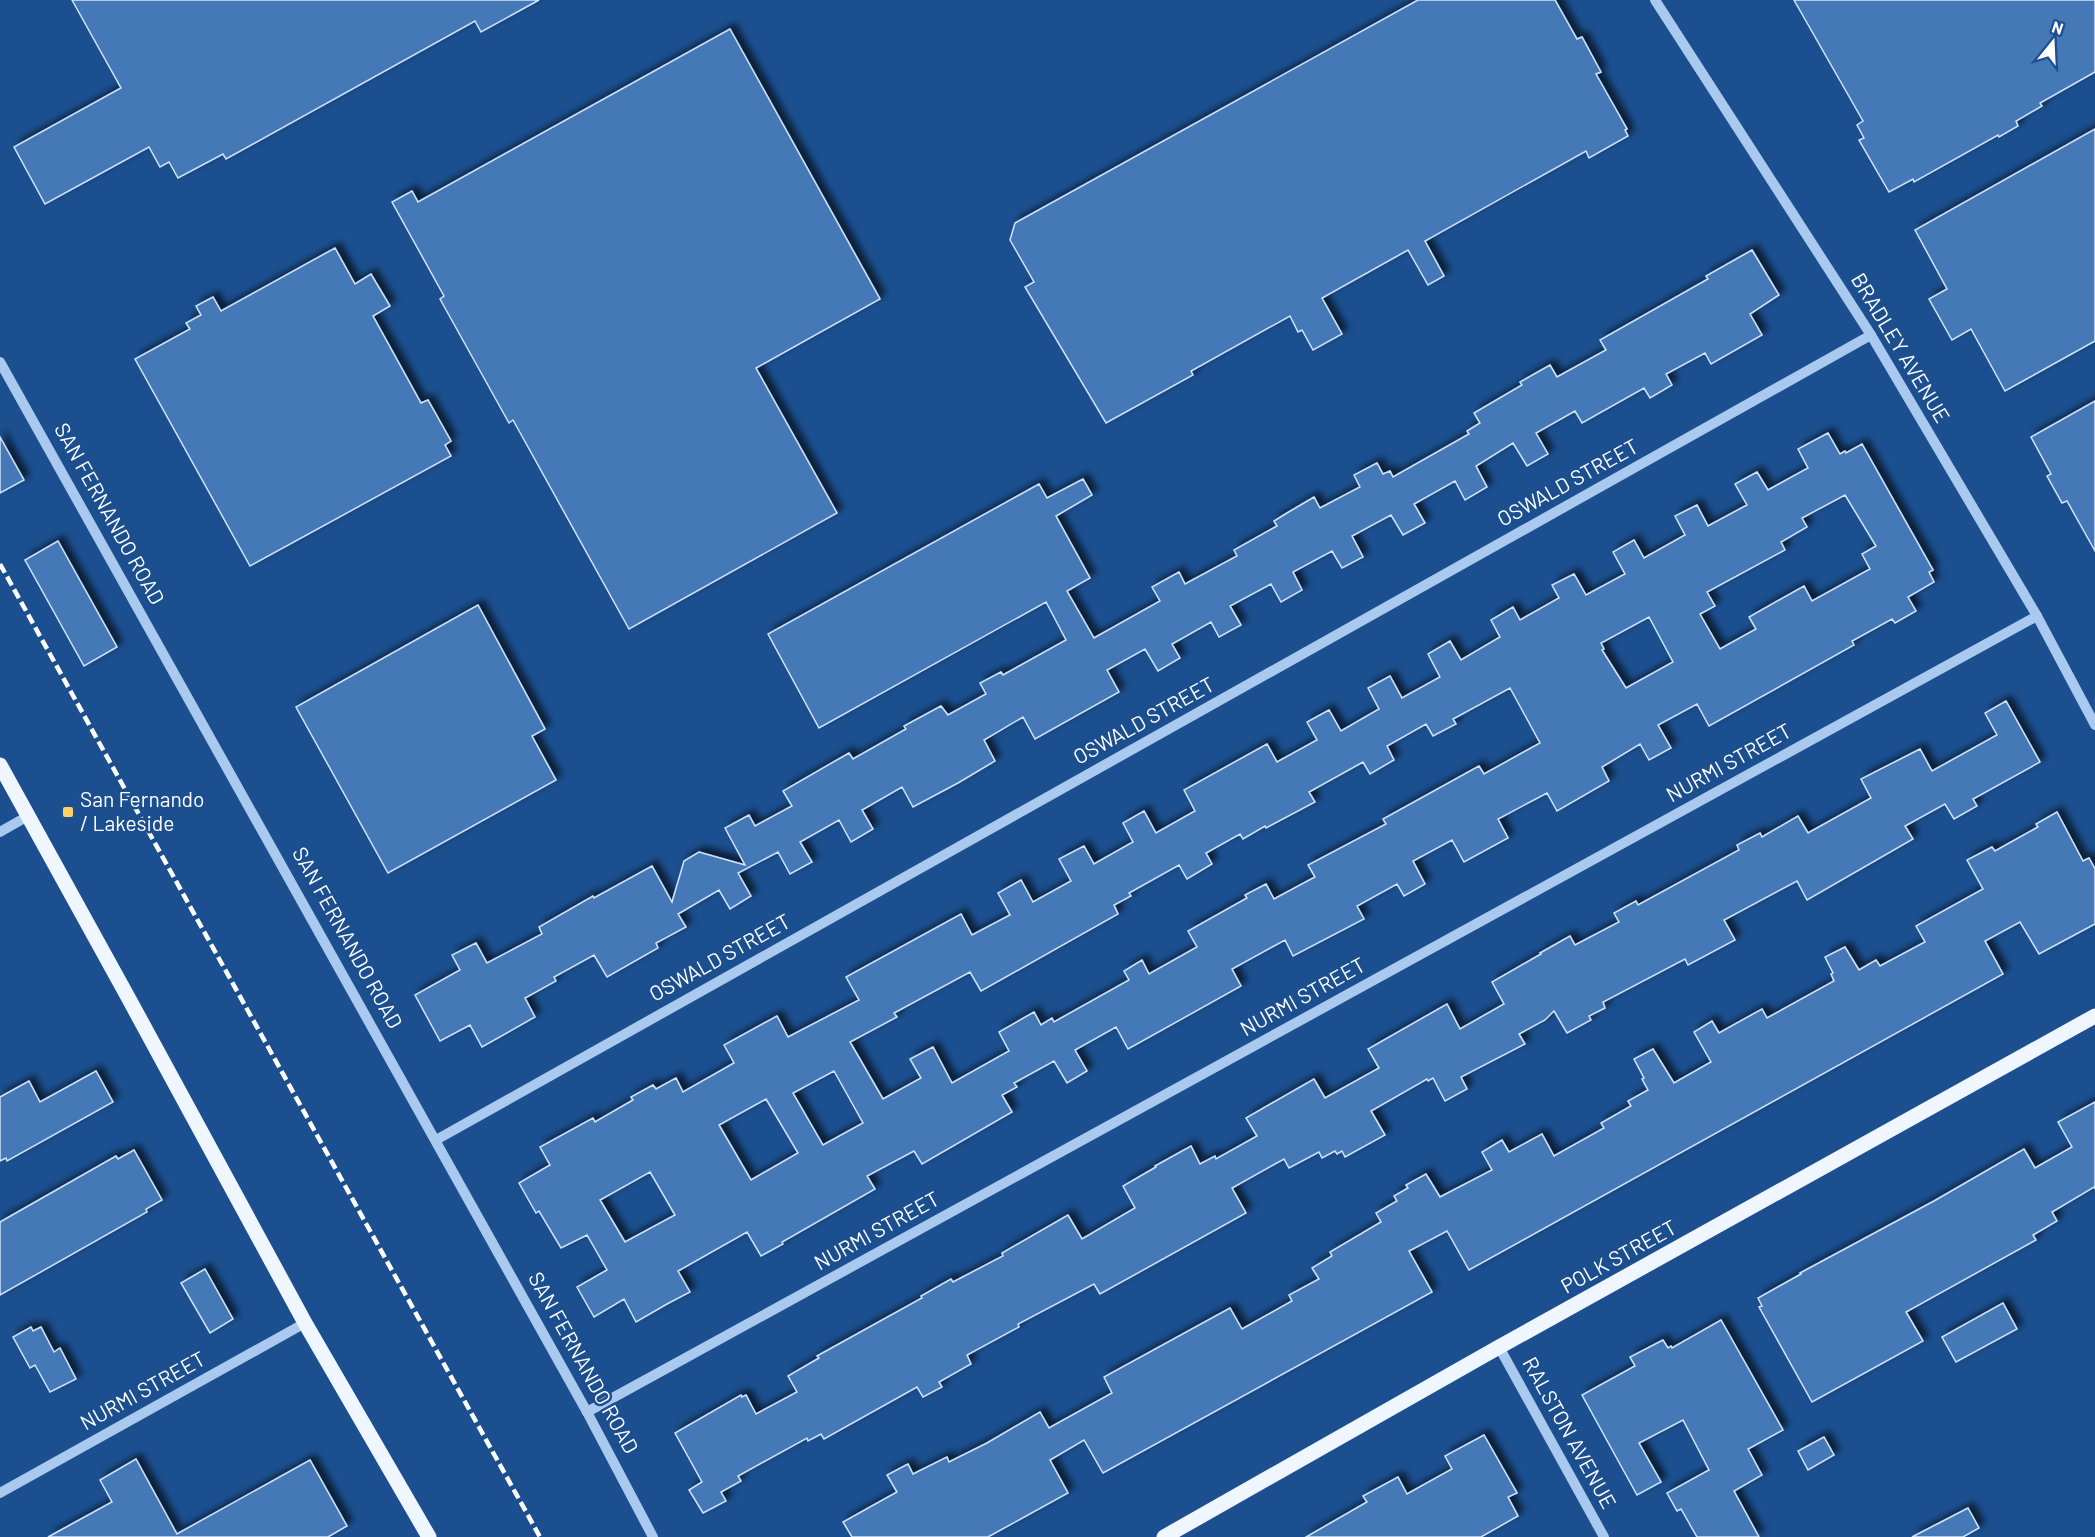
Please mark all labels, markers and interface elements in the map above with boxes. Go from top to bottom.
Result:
north arrow [2023,12,2083,72]
text: N [2050,17,2066,38]
street label: BRADLEY AVENUE [1847,268,1956,427]
street label: SAN FERNANDO ROAD [50,418,171,608]
street label: OSWALD STREET [1492,433,1642,531]
street label: OSWALD STREET [1068,671,1218,769]
street label: NURMI STREET [1661,717,1795,806]
place label: San Fernando / Lakeside [80,786,205,835]
marker: San Fernando / Lakeside [61,805,75,819]
street label: SAN FERNANDO ROAD [288,842,409,1032]
street label: OSWALD STREET [644,908,794,1006]
street label: NURMI STREET [1235,951,1369,1040]
street label: NURMI STREET [809,1185,943,1274]
street label: POLK STREET [1556,1214,1681,1298]
street label: SAN FERNANDO ROAD [524,1267,645,1457]
street label: NURMI STREET [75,1345,209,1434]
street label: RALSTON AVENUE [1518,1352,1622,1512]

